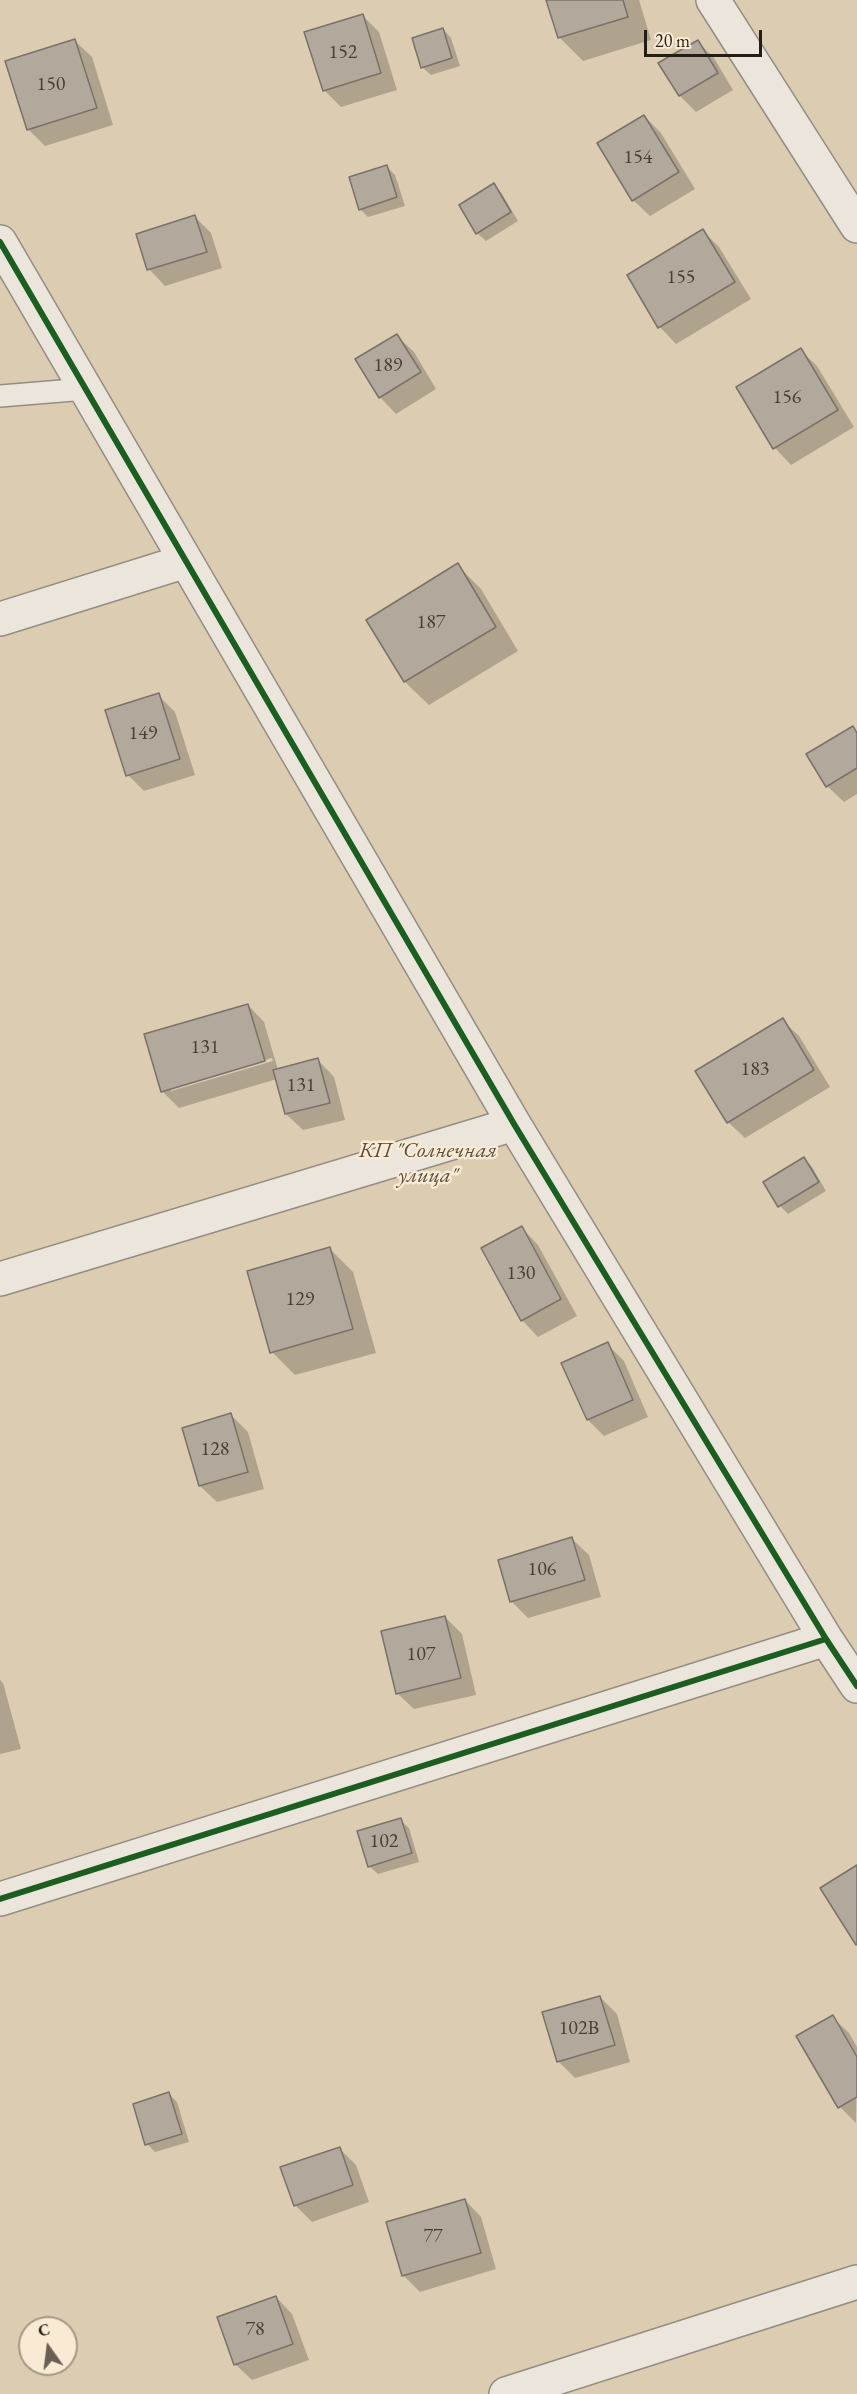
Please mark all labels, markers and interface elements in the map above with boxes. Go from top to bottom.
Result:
scale bar [647,18,766,56]
text: 20 m [655,29,690,52]
house number: 152 [329,41,357,65]
house number: 150 [37,73,65,97]
house number: 154 [624,146,652,170]
house number: 155 [667,266,695,290]
house number: 189 [374,354,402,378]
house number: 156 [773,386,801,410]
house number: 187 [417,611,445,635]
house number: 149 [129,722,157,746]
house number: 131 [191,1036,219,1060]
house number: 183 [741,1058,769,1082]
house number: 131 [287,1074,315,1098]
park label: КП "Солнечная улица" [359,1138,497,1190]
house number: 130 [507,1262,535,1286]
house number: 129 [286,1288,314,1312]
house number: 128 [201,1438,229,1462]
house number: 106 [528,1558,556,1582]
house number: 107 [407,1643,435,1667]
house number: 102 [370,1830,398,1854]
house number: 102В [559,2017,599,2041]
house number: 77 [423,2225,443,2249]
north arrow [18,2316,78,2376]
text: С [36,2318,52,2342]
house number: 78 [245,2318,265,2342]

